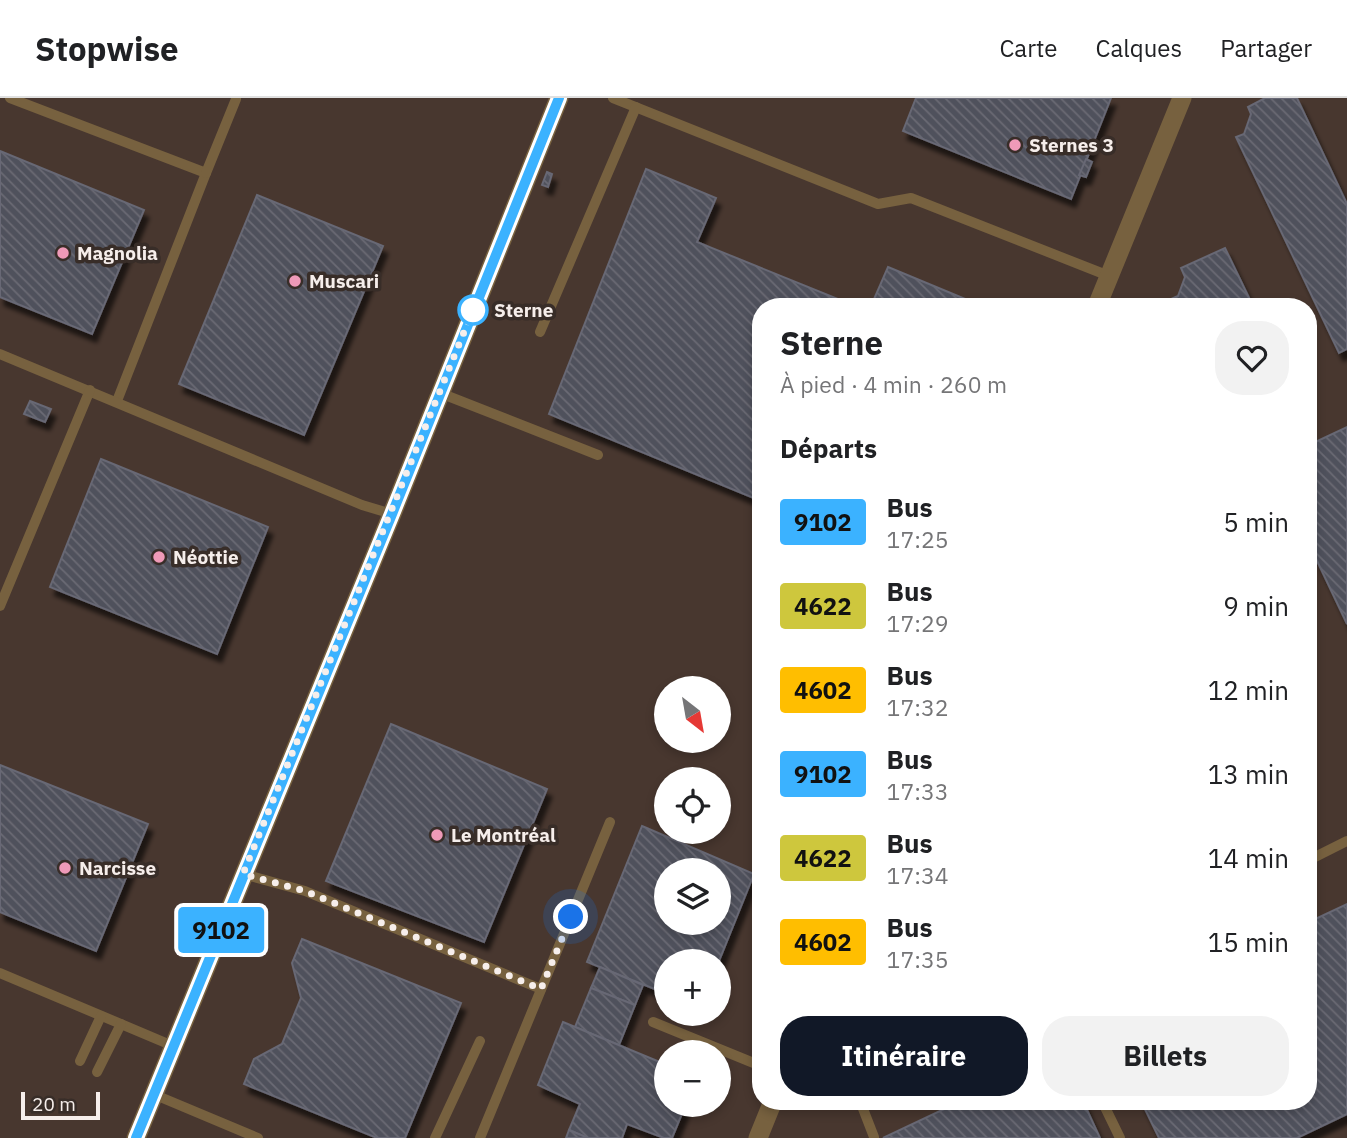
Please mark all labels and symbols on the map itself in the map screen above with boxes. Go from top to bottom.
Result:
place label: Sternes 3 [1029,133,1114,157]
marker: Sternes 3 [1007,137,1023,153]
place label: Magnolia [77,241,158,265]
marker: Magnolia [55,245,71,261]
place label: Muscari [309,269,379,293]
marker: Muscari [287,273,303,289]
marker: Sterne [458,295,488,325]
place label: Sterne [494,298,553,322]
place label: Néottie [173,545,239,569]
marker: Néottie [151,549,167,565]
north arrow [654,676,732,752]
place label: Le Montréal [451,823,556,847]
marker: Le Montréal [429,827,445,843]
place label: Narcisse [79,856,156,880]
marker: Narcisse [57,860,73,876]
your location [553,899,588,934]
line badge: 9102 [172,907,270,953]
scale bar [21,1089,100,1121]

